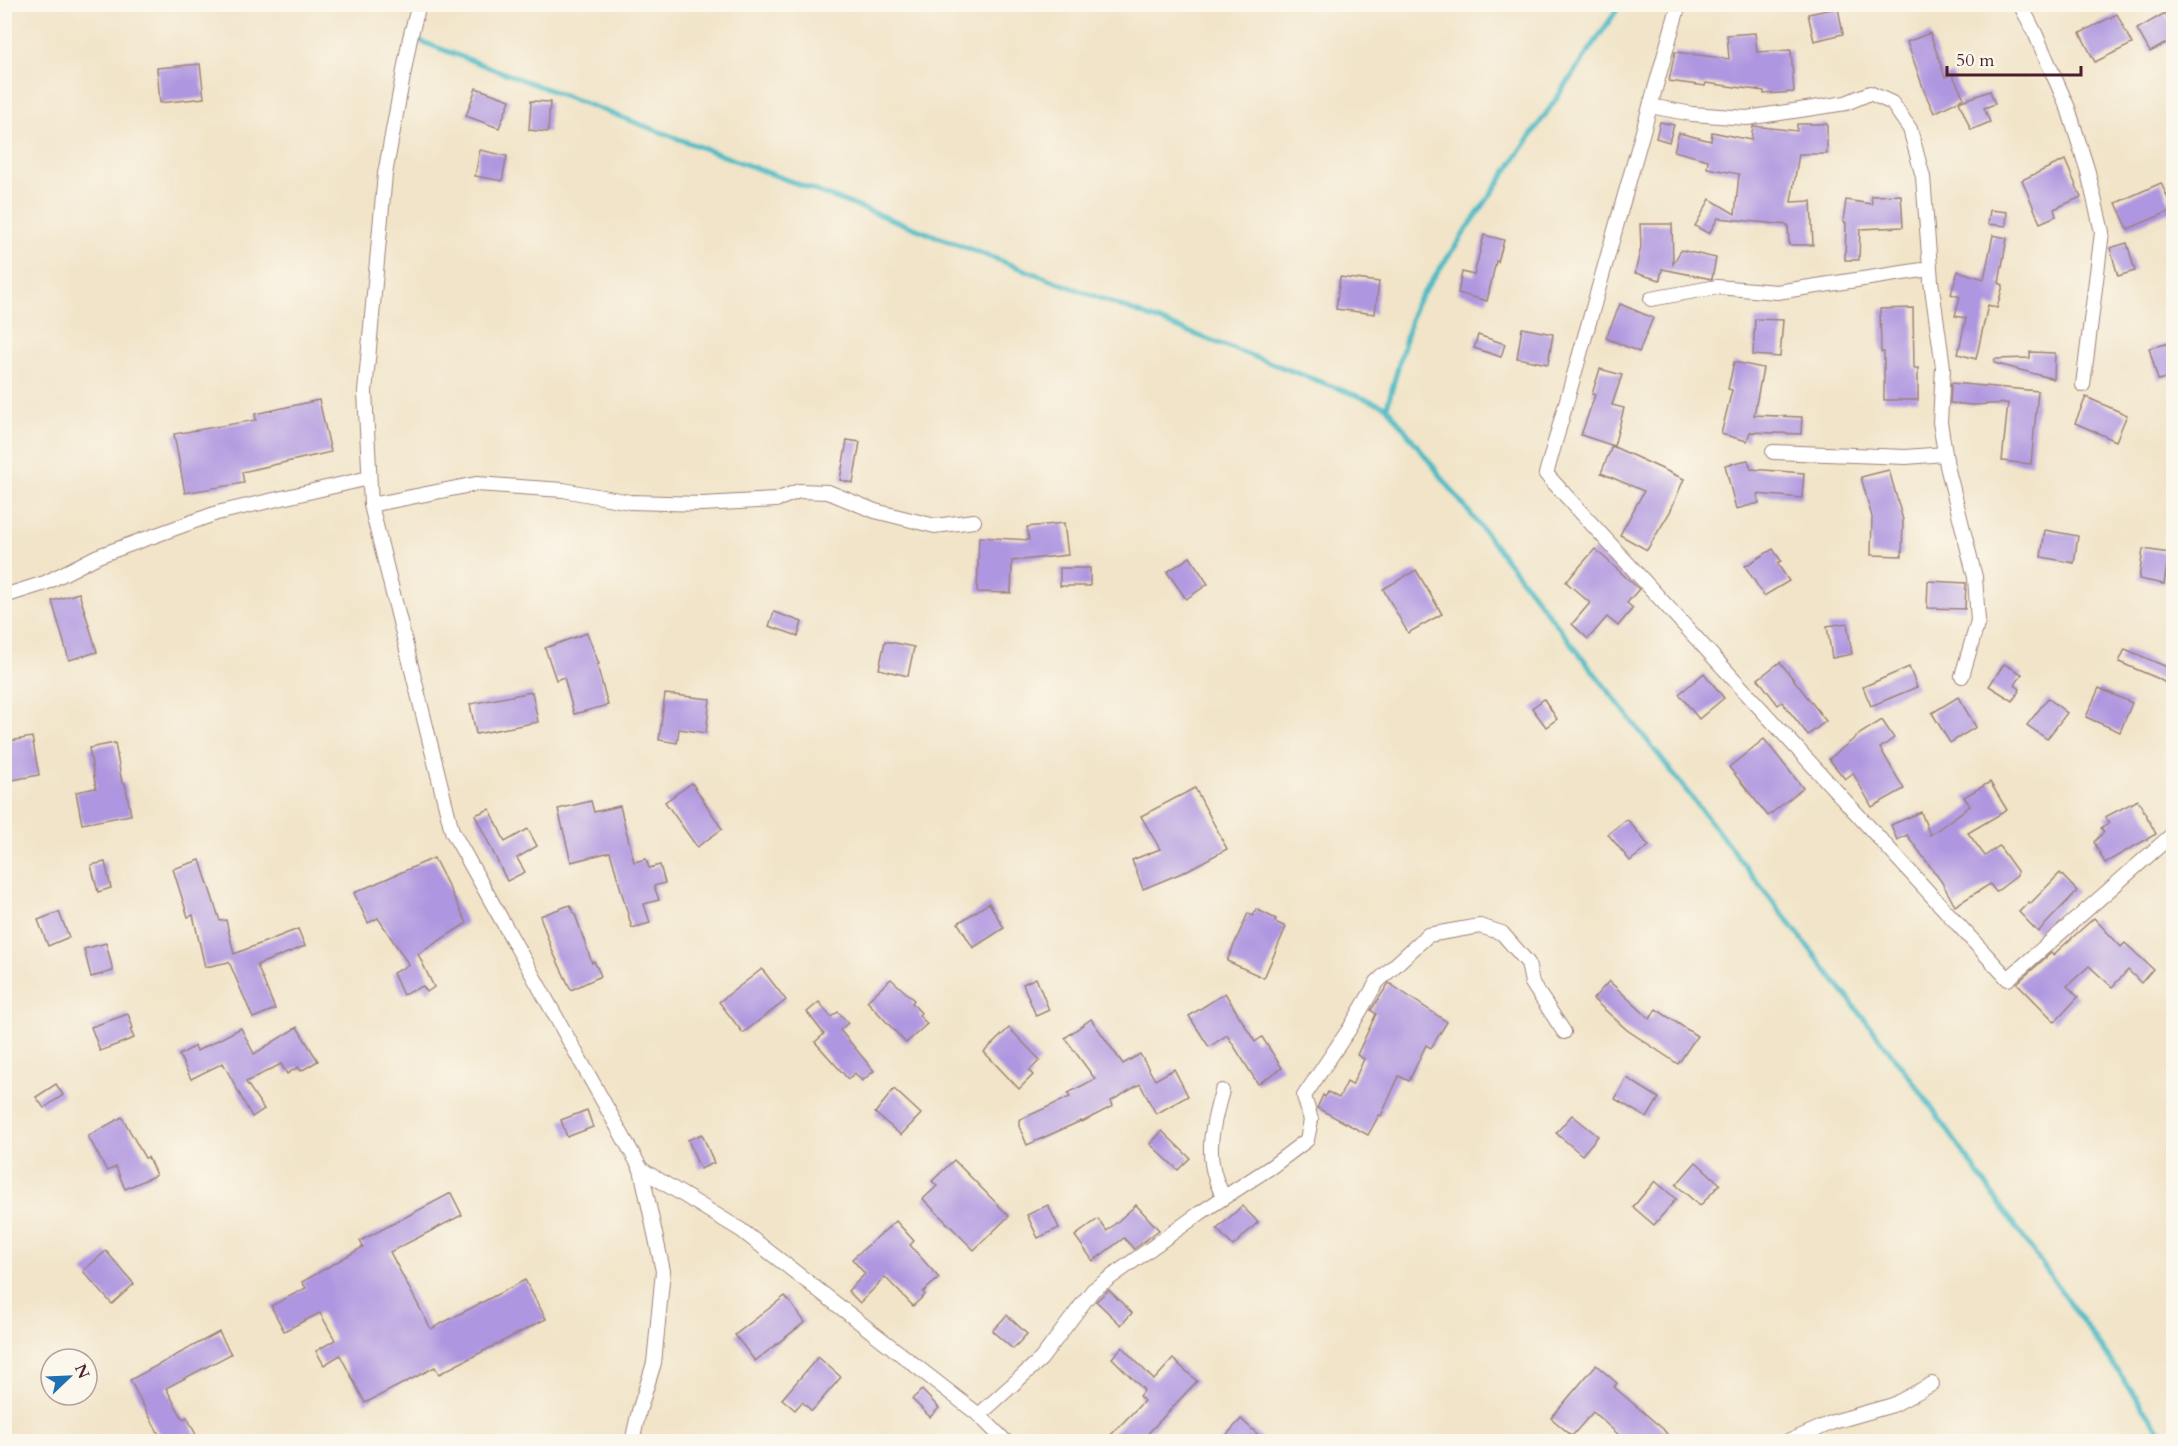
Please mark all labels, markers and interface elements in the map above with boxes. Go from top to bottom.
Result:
scale bar [1947,39,2080,77]
text: 50 m [1956,48,1995,73]
north arrow [39,1347,99,1407]
text: N [69,1361,95,1382]

